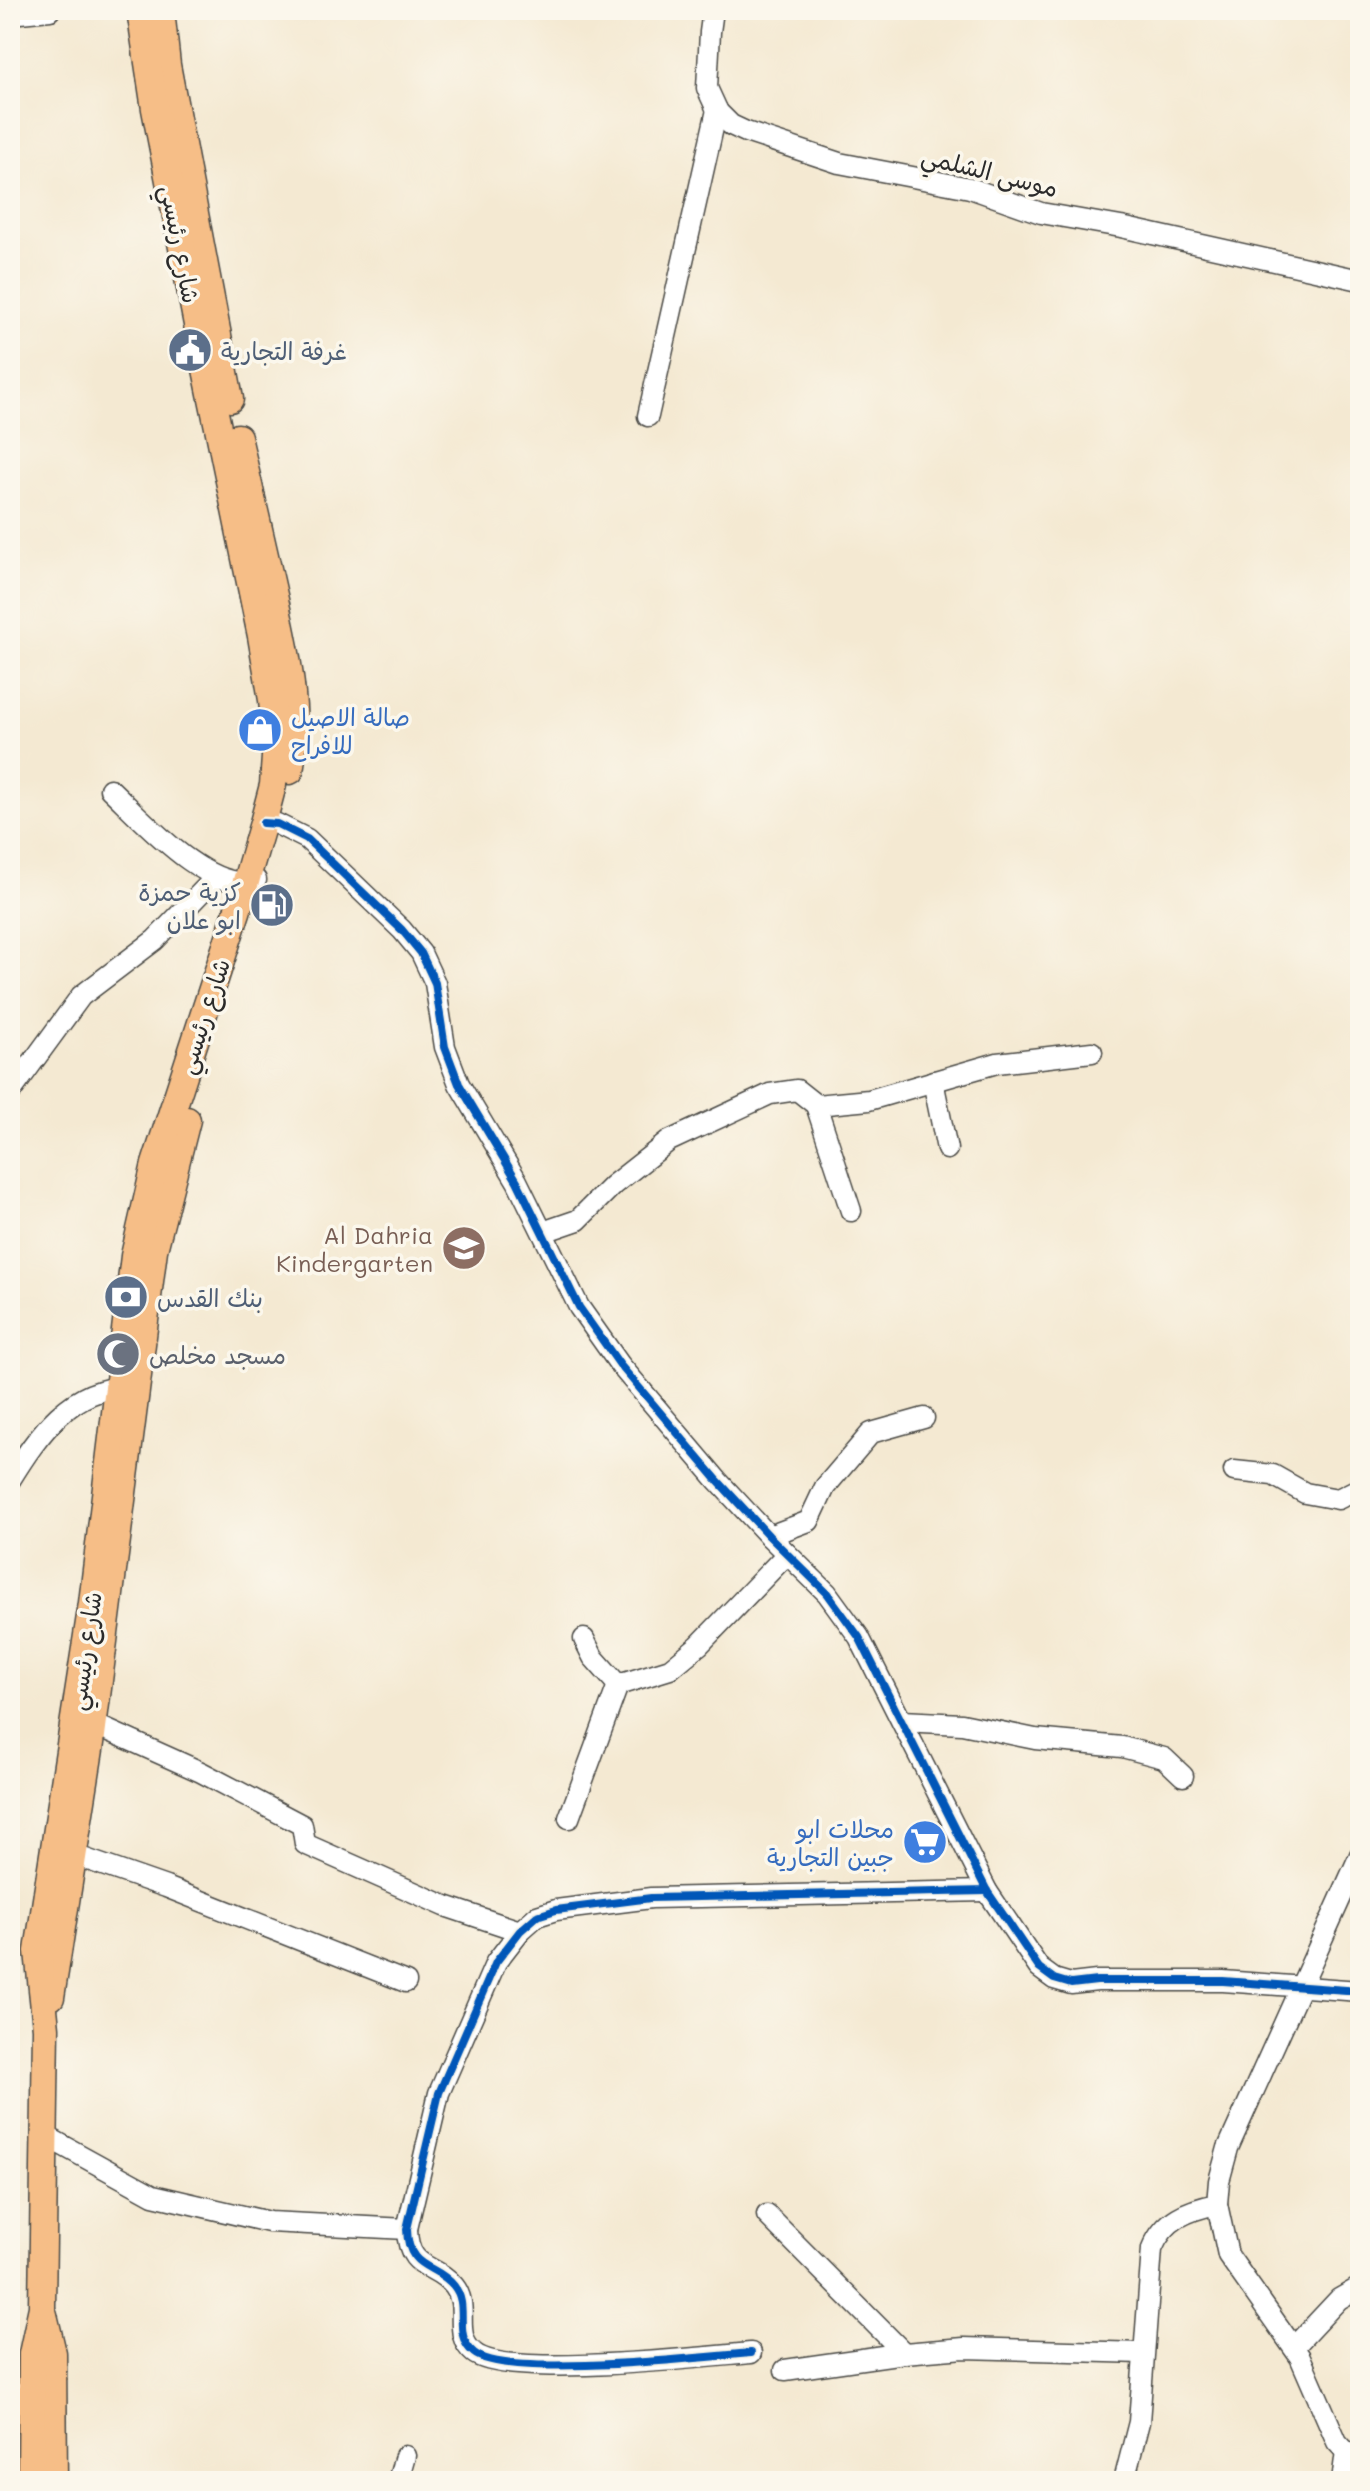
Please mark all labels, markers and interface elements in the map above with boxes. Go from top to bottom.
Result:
street label: موسى الشلمي [917,139,1061,210]
street label: شارع رئيسي [148,182,208,307]
public building icon: غرفة التجارية [166,326,214,374]
place label: غرفة التجارية [221,335,347,366]
place label: صالة الاصيل للافراح [291,701,410,762]
shop icon: صالة الاصيل للافراح [236,706,284,754]
place label: كزية حمزة ابو علان [138,876,241,936]
fuel station icon: كزية حمزة ابو علان [248,881,296,929]
street label: شارع رئيسي [170,954,243,1080]
place label: Al Dahria Kindergarten [276,1219,433,1278]
school or university icon: Al Dahria Kindergarten [440,1224,488,1272]
bank icon: بنك القدس [102,1273,150,1321]
place label: بنك القدس [157,1282,263,1313]
mosque icon: مسجد مخلص [94,1330,142,1378]
place label: مسجد مخلص [149,1339,286,1370]
street label: شارع رئيسي [60,1590,115,1713]
place label: محلات ابو جبين التجارية [767,1813,894,1872]
supermarket icon: محلات ابو جبين التجارية [901,1818,949,1866]

